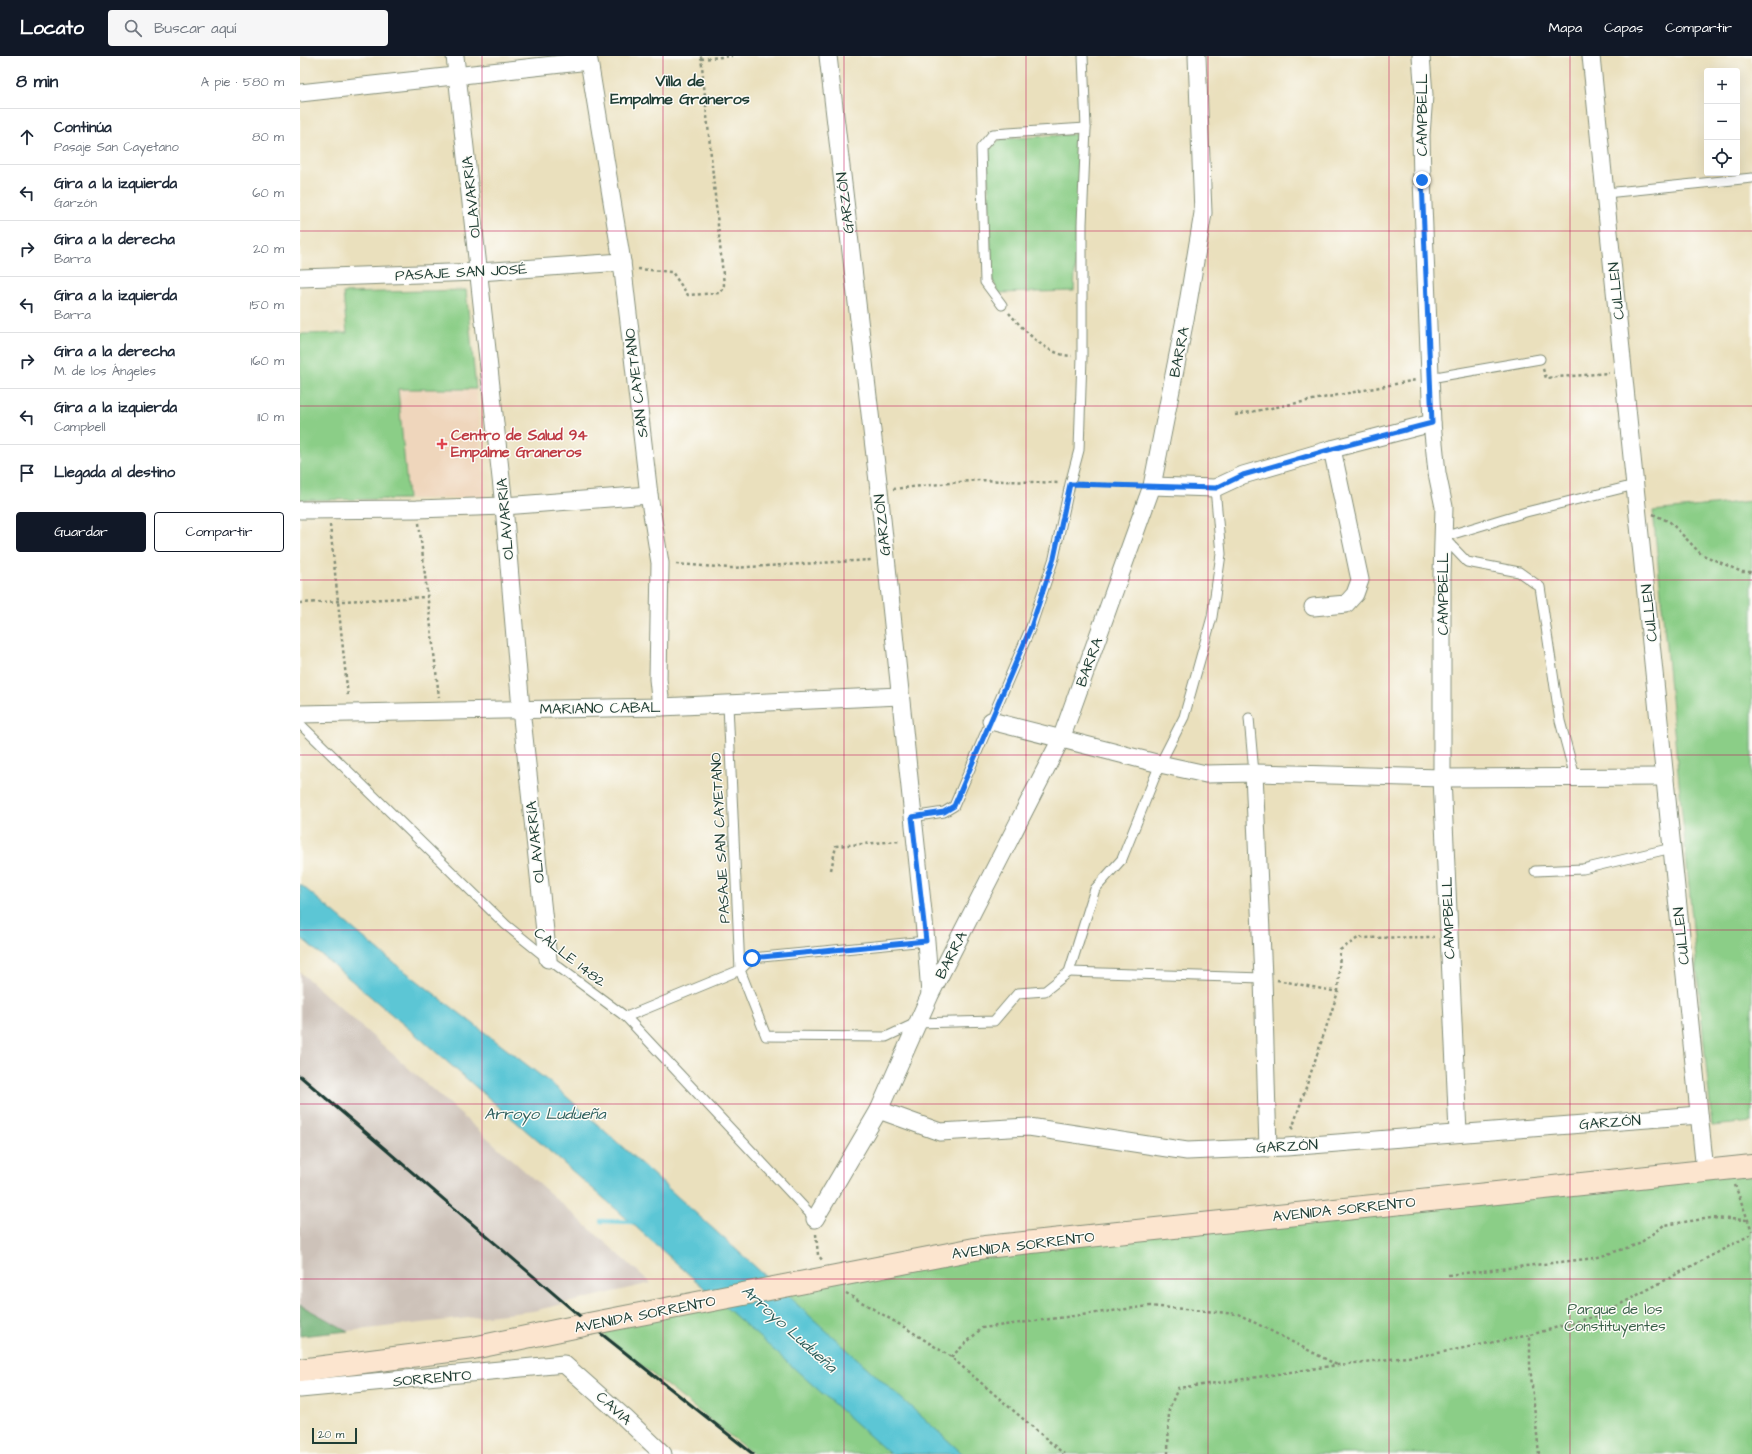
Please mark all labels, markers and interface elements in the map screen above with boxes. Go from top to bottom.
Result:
search box [108,10,388,46]
text: Locato [20,15,84,42]
icon: search [122,17,144,39]
text: Buscar aquí [154,18,236,39]
text: Mapa [1549,18,1582,38]
text: Capas [1604,18,1643,38]
text: Compartir [1665,18,1732,38]
map controls [1704,68,1740,176]
button: + [1704,68,1740,104]
text: 8 min [16,70,58,94]
district label: Villa de Empalme Graneros [610,70,750,110]
text: A pie · 580 m [201,73,284,91]
street label: CAMPBELL [1412,73,1433,156]
button: − [1704,104,1740,140]
text: Continúa [54,117,112,138]
icon: ahead [16,126,38,148]
text: 80 m [252,128,284,146]
text: Pasaje San Cayetano [54,138,179,156]
button: locate [1704,140,1740,176]
street label: OLAVARRÍA [457,155,486,239]
street label: GARZÓN [831,171,860,235]
route end [1413,171,1431,189]
text: Gira a la izquierda [54,173,177,194]
icon: left [16,182,38,204]
text: 60 m [252,184,284,202]
text: Garzón [54,194,97,212]
text: Gira a la derecha [54,229,175,250]
icon: right [16,238,38,260]
text: 20 m [253,240,284,258]
text: Barra [54,250,91,268]
street label: PASAJE SAN JOSÉ [394,259,528,286]
street label: CULLEN [1603,261,1630,321]
text: Gira a la izquierda [54,285,177,306]
icon: left [16,294,38,316]
text: 150 m [250,296,284,314]
text: Barra [54,306,91,324]
street label: BARRA [1164,325,1195,379]
street label: SAN CAYETANO [619,327,654,439]
text: Gira a la derecha [54,341,175,362]
icon: right [16,350,38,372]
text: 160 m [251,352,284,370]
text: M. de los Ángeles [54,362,156,380]
text: Gira a la izquierda [54,397,177,418]
icon: left [16,406,38,428]
text: 110 m [257,408,284,426]
text: Campbell [54,418,106,436]
place label: Centro de Salud 94 Empalme Graneros [451,425,588,463]
marker: Centro de Salud 94 Empalme Graneros [436,438,448,450]
icon: arrive [16,462,38,484]
text: Llegada al destino [54,462,175,483]
street label: OLAVARRÍA [491,477,520,561]
street label: GARZÓN [869,493,896,557]
button: Guardar [16,512,146,552]
button: Compartir [154,512,284,552]
street label: CAMPBELL [1433,552,1454,635]
street label: CULLEN [1636,583,1663,643]
street label: BARRA [1071,634,1108,690]
street label: MARIANO CABAL [539,697,661,720]
street label: PASAJE SAN CAYETANO [706,752,735,924]
street label: OLAVARRÍA [521,800,550,884]
street label: CAMPBELL [1437,876,1460,960]
street label: CULLEN [1668,906,1695,966]
street label: CALLE 1482 [529,923,610,992]
street label: BARRA [930,927,973,983]
route start [743,949,761,967]
water label: Arroyo Ludueña [484,1103,607,1126]
street label: GARZÓN [1578,1110,1642,1135]
street label: GARZÓN [1256,1134,1318,1159]
street label: AVENIDA SORRENTO [1272,1192,1417,1227]
street label: AVENIDA SORRENTO [950,1226,1096,1265]
water label: Arroyo Ludueña [736,1280,842,1379]
street label: AVENIDA SORRENTO [573,1290,718,1339]
park label: Parque de los Constituyentes [1564,1299,1666,1338]
street label: SORRENTO [392,1365,472,1392]
street label: CAVIA [591,1387,636,1430]
scale bar [312,1426,357,1445]
text: 20 m [318,1427,344,1442]

